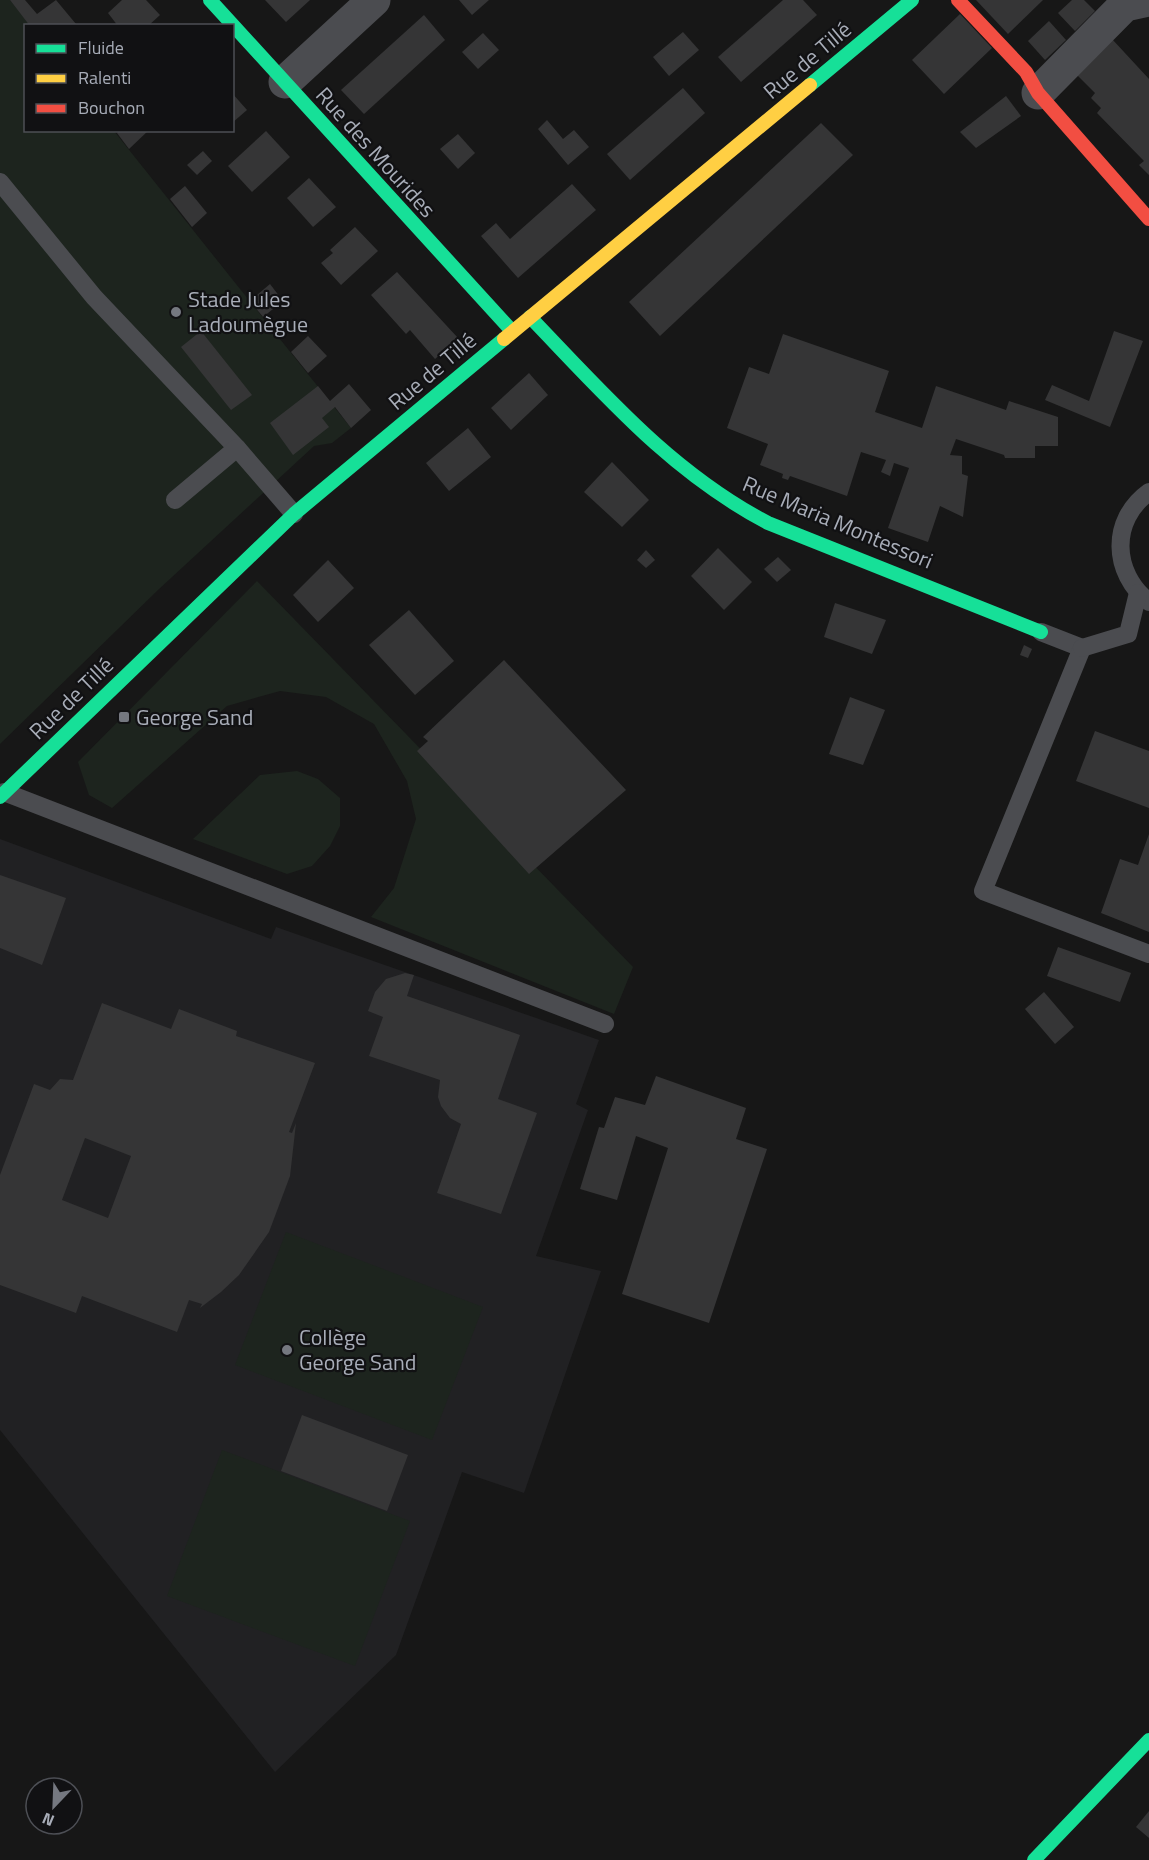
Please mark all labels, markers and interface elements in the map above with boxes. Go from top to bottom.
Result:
street label: Rue de Tillé [755,13,859,107]
legend [24,24,234,132]
text: Fluide [78,34,124,61]
text: Ralenti [78,64,131,91]
street label: Rue des Mourides [308,79,444,225]
text: Bouchon [78,94,145,121]
place label: Stade Jules Ladoumègue [188,282,308,341]
marker: Stade Jules Ladoumègue [169,305,183,319]
street label: Rue de Tillé [380,324,484,418]
street label: Rue Maria Montessori [737,466,939,578]
street label: Rue de Tillé [21,649,121,747]
place label: George Sand [136,700,253,734]
marker: George Sand [117,710,131,724]
place label: Collège George Sand [299,1320,416,1379]
marker: Collège George Sand [280,1343,294,1357]
north arrow [24,1776,84,1836]
text: N [38,1807,58,1833]

